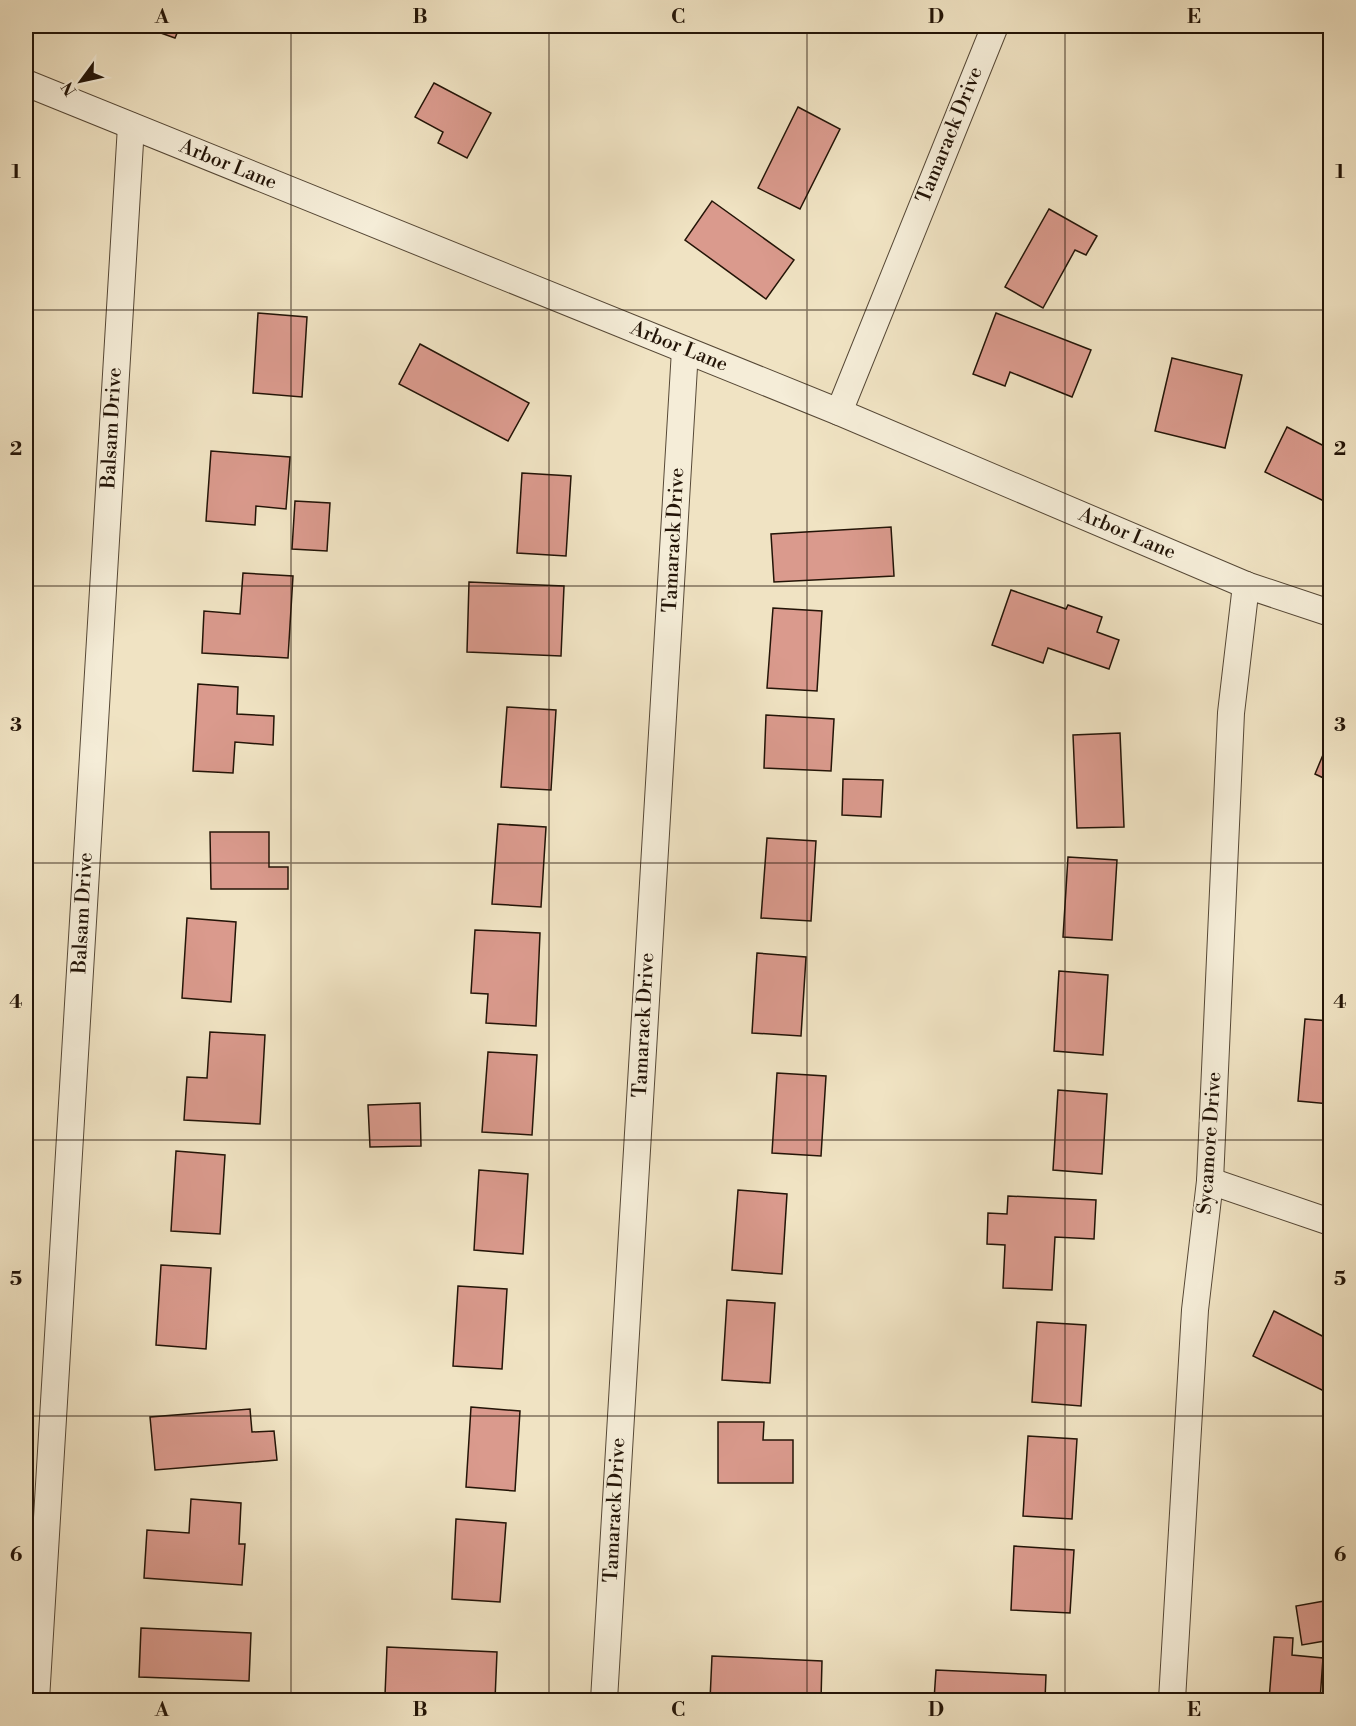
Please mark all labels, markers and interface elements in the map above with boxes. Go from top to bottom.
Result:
text: A [154,5,170,30]
text: B [412,5,428,30]
text: C [671,5,685,30]
text: D [928,5,944,30]
text: E [1187,5,1201,30]
north arrow [51,51,111,111]
street label: Tamarack Drive [911,63,989,207]
text: N [57,78,81,99]
street label: Arbor Lane [175,134,280,196]
text: 1 [11,160,21,185]
text: 1 [1335,160,1345,185]
street label: Arbor Lane [626,316,731,378]
street label: Balsam Drive [96,367,128,490]
text: 2 [10,437,22,462]
text: 2 [1334,437,1346,462]
street label: Tamarack Drive [658,467,690,613]
street label: Arbor Lane [1074,502,1179,566]
text: 3 [10,713,22,738]
text: 3 [1334,713,1346,738]
street label: Balsam Drive [67,852,99,975]
street label: Tamarack Drive [628,952,660,1098]
text: 4 [9,990,23,1015]
text: 4 [1333,990,1347,1015]
street label: Sycamore Drive [1193,1071,1227,1215]
text: 5 [10,1267,22,1292]
text: 5 [1334,1267,1346,1292]
street label: Tamarack Drive [599,1437,631,1583]
text: 6 [10,1543,23,1568]
text: 6 [1334,1543,1347,1568]
text: A [154,1698,170,1723]
text: B [412,1698,428,1723]
text: C [671,1698,685,1723]
text: D [928,1698,944,1723]
text: E [1187,1698,1201,1723]

